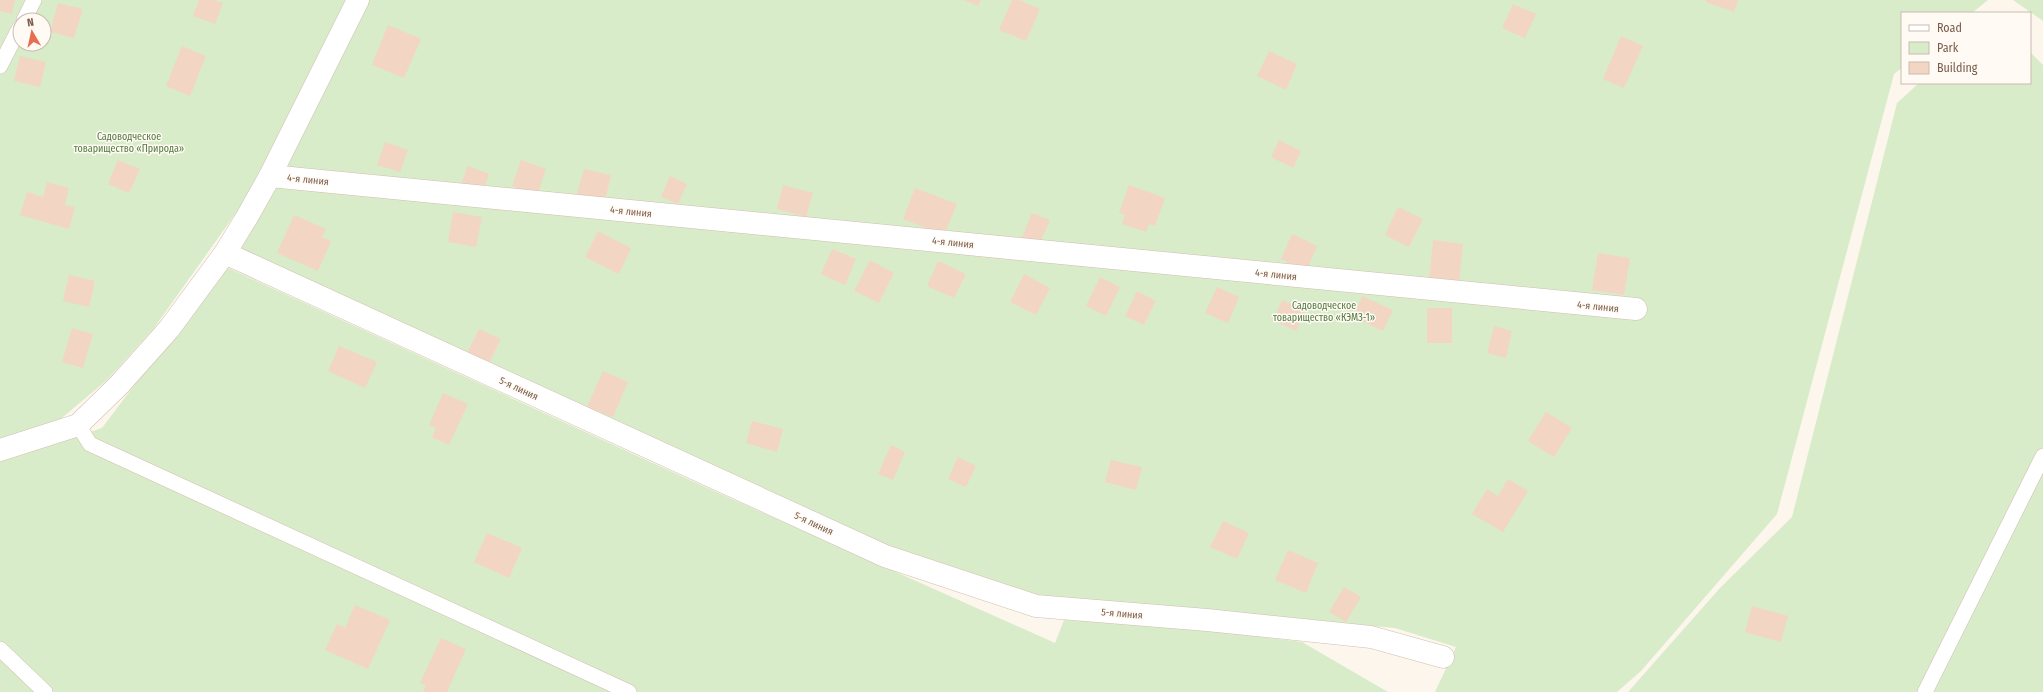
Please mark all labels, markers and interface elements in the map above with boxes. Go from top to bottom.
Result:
north arrow [12,12,52,52]
legend [1901,12,2031,84]
text: N [26,16,35,30]
text: Road [1937,21,1962,35]
text: Park [1937,41,1959,55]
text: Building [1937,61,1978,75]
park label: Садоводческое товарищество «Природа» [74,131,184,155]
street label: 4-я линия [286,172,329,188]
street label: 4-я линия [609,204,652,220]
street label: 4-я линия [931,235,974,251]
street label: 4-я линия [1254,267,1297,283]
street label: 4-я линия [1576,299,1619,315]
park label: Садоводческое товарищество «КЭМЗ-1» [1273,300,1375,324]
street label: 5-я линия [497,375,540,403]
street label: 5-я линия [792,510,835,538]
street label: 5-я линия [1101,606,1143,622]

